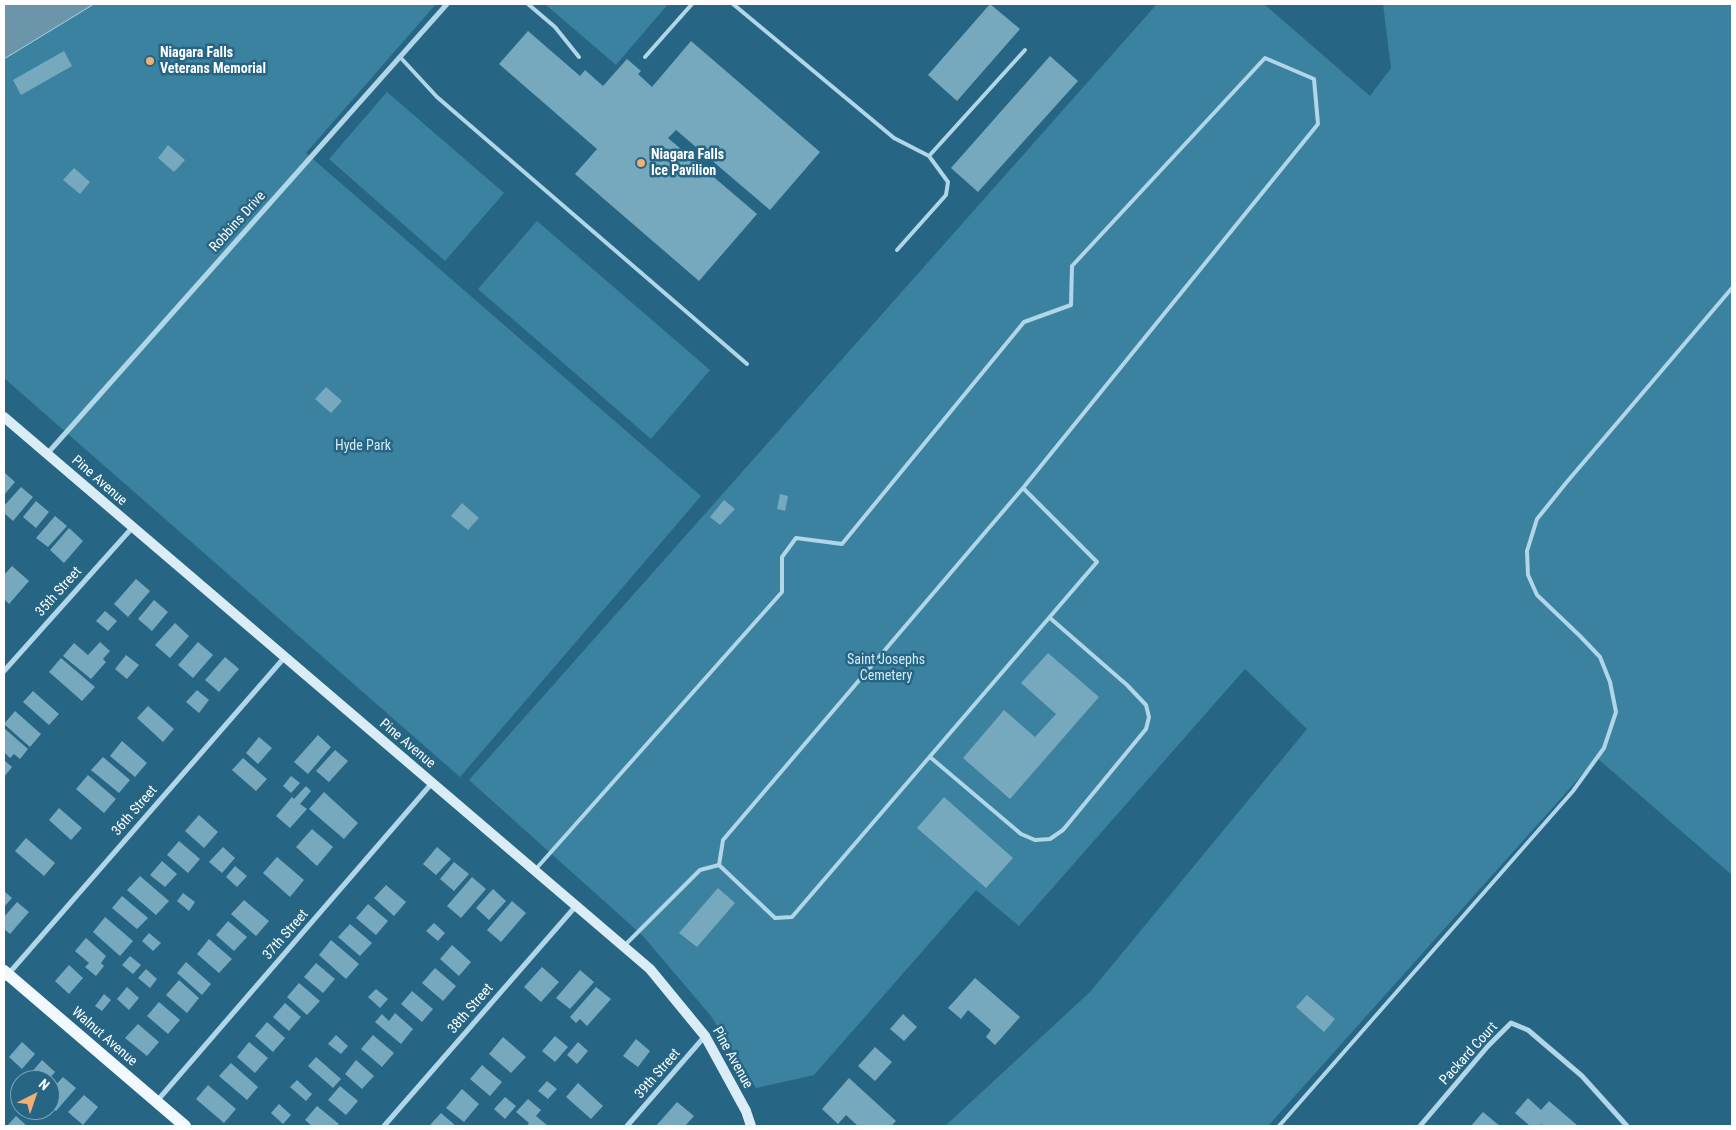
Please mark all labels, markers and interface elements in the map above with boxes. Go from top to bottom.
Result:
place label: Niagara Falls Veterans Memorial [160,45,266,78]
marker: Niagara Falls Veterans Memorial [144,55,156,67]
place label: Niagara Falls Ice Pavilion [651,147,724,180]
marker: Niagara Falls Ice Pavilion [635,157,647,169]
street label: Robbins Drive [206,188,270,256]
park label: Hyde Park [335,438,391,454]
street label: Pine Avenue [68,452,130,510]
street label: 35th Street [32,564,86,620]
park label: Saint Josephs Cemetery [847,652,925,684]
street label: Pine Avenue [376,716,438,772]
street label: 36th Street [109,783,161,839]
street label: 37th Street [260,907,312,963]
street label: 38th Street [445,981,497,1037]
street label: Walnut Avenue [68,1004,140,1070]
street label: Packard Court [1436,1019,1502,1089]
street label: Pine Avenue [708,1024,756,1092]
street label: 39th Street [632,1046,684,1102]
north arrow [10,1070,60,1120]
text: N [36,1076,53,1093]

